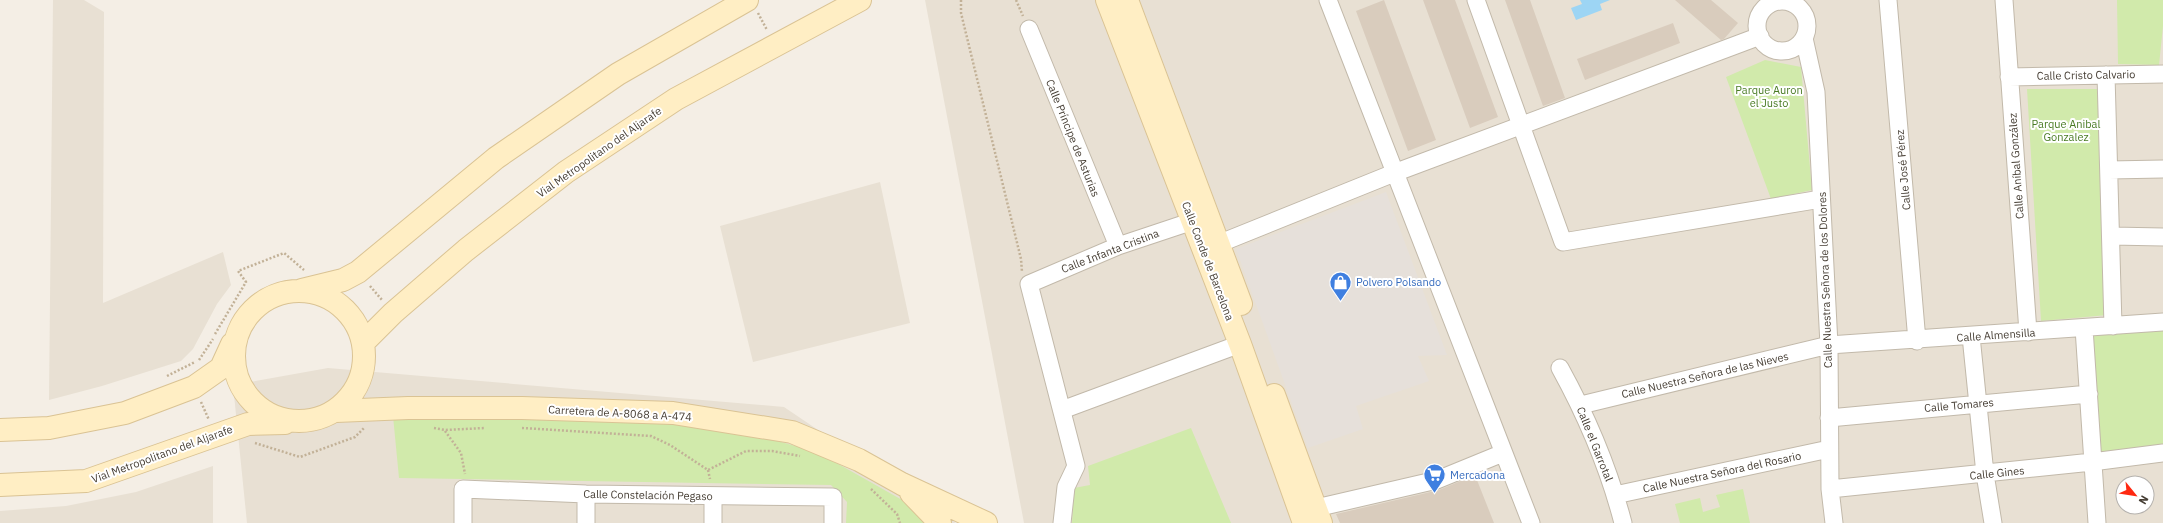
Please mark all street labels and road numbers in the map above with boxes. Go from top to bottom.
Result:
street label: Calle Cristo Calvario [2037,67,2135,83]
street label: Calle Príncipe de Asturias [1043,77,1103,199]
street label: Vial Metropolitano del Aljarafe [534,104,664,200]
street label: Calle Aníbal González [2005,113,2027,219]
street label: Calle José Pérez [1893,129,1913,211]
street label: Calle Nuestra Señora de los Dolores [1815,192,1835,368]
street label: Calle Conde de Barcelona [1179,200,1237,323]
street label: Calle Infanta Cristina [1059,226,1161,276]
street label: Calle Almensilla [1956,325,2036,345]
street label: Calle Nuestra Señora de las Nieves [1620,349,1790,401]
street label: Calle Tomares [1924,395,1994,415]
street label: Carretera de A-8068 a A-474 [548,402,693,424]
street label: Calle el Garrotal [1574,405,1616,483]
street label: Vial Metropolitano del Aljarafe [90,422,234,486]
street label: Calle Nuestra Señora del Rosario [1642,448,1802,496]
street label: Calle Gines [1969,463,2025,483]
street label: Calle Constelación Pegaso [583,487,713,503]

